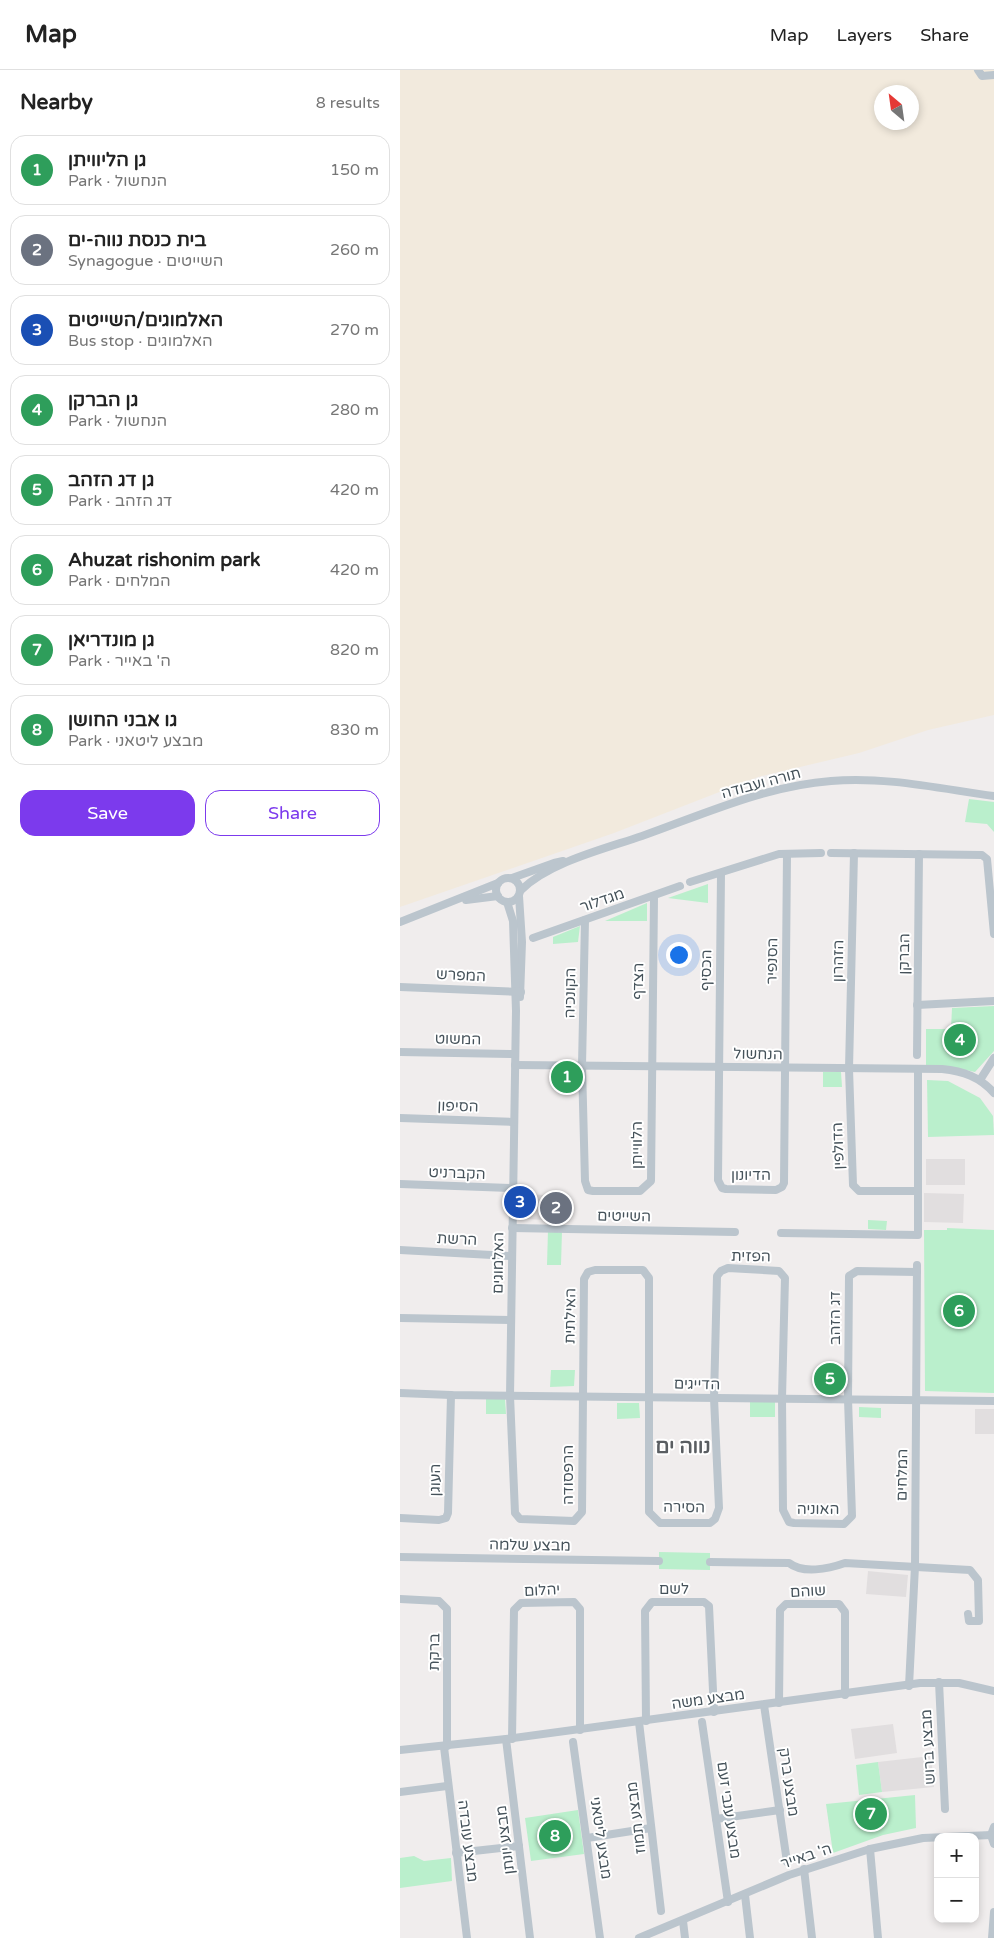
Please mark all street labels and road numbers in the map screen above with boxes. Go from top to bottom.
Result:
street label: תורה ועבודה [719,764,803,802]
street label: מגדלור [577,884,627,916]
street label: הברקן [895,933,913,975]
street label: הסנפיר [763,937,781,985]
street label: הזהרון [829,940,847,982]
street label: הכסיף [697,949,715,991]
street label: הצדף [629,963,647,999]
street label: המפרש [436,965,486,985]
street label: הקונכיה [561,967,579,1019]
street label: המשוט [435,1030,481,1048]
street label: הנחשול [733,1045,783,1063]
street label: הסיפון [437,1096,479,1116]
street label: הלווייתן [628,1121,646,1169]
street label: הדולפין [828,1122,848,1170]
street label: הקברניט [428,1163,486,1183]
street label: הדיונון [731,1166,771,1184]
street label: השייטים [597,1207,651,1225]
street label: הרשת [436,1229,478,1249]
street label: האלמוגים [488,1232,508,1294]
street label: הפזית [731,1247,771,1265]
street label: האילתית [561,1288,579,1344]
street label: דג הזהב [826,1291,844,1345]
street label: הדייגים [674,1375,720,1393]
street label: הרפסודה [559,1445,577,1505]
street label: המלחים [893,1449,911,1501]
street label: העוגן [426,1464,444,1496]
street label: הסירה [663,1498,705,1516]
street label: האוניה [797,1500,839,1518]
street label: מבצע שלמה [489,1535,571,1555]
street label: יהלום [524,1580,560,1600]
street label: לשם [659,1580,689,1598]
street label: שוהם [790,1581,826,1601]
street label: ברקת [425,1632,443,1671]
street label: מבצע משה [670,1685,746,1713]
street label: מבצע ברוש [917,1709,939,1785]
street label: מבצע ברק [775,1746,803,1818]
street label: מבצע ענבי זעם [713,1760,745,1860]
street label: מבצע תמוז [623,1781,649,1855]
street label: מבצע ליטאני [586,1796,616,1880]
street label: מבצע עובדה [454,1799,482,1883]
street label: מבצע יונתן [492,1804,518,1876]
street label: ה' באייר [778,1839,834,1873]

